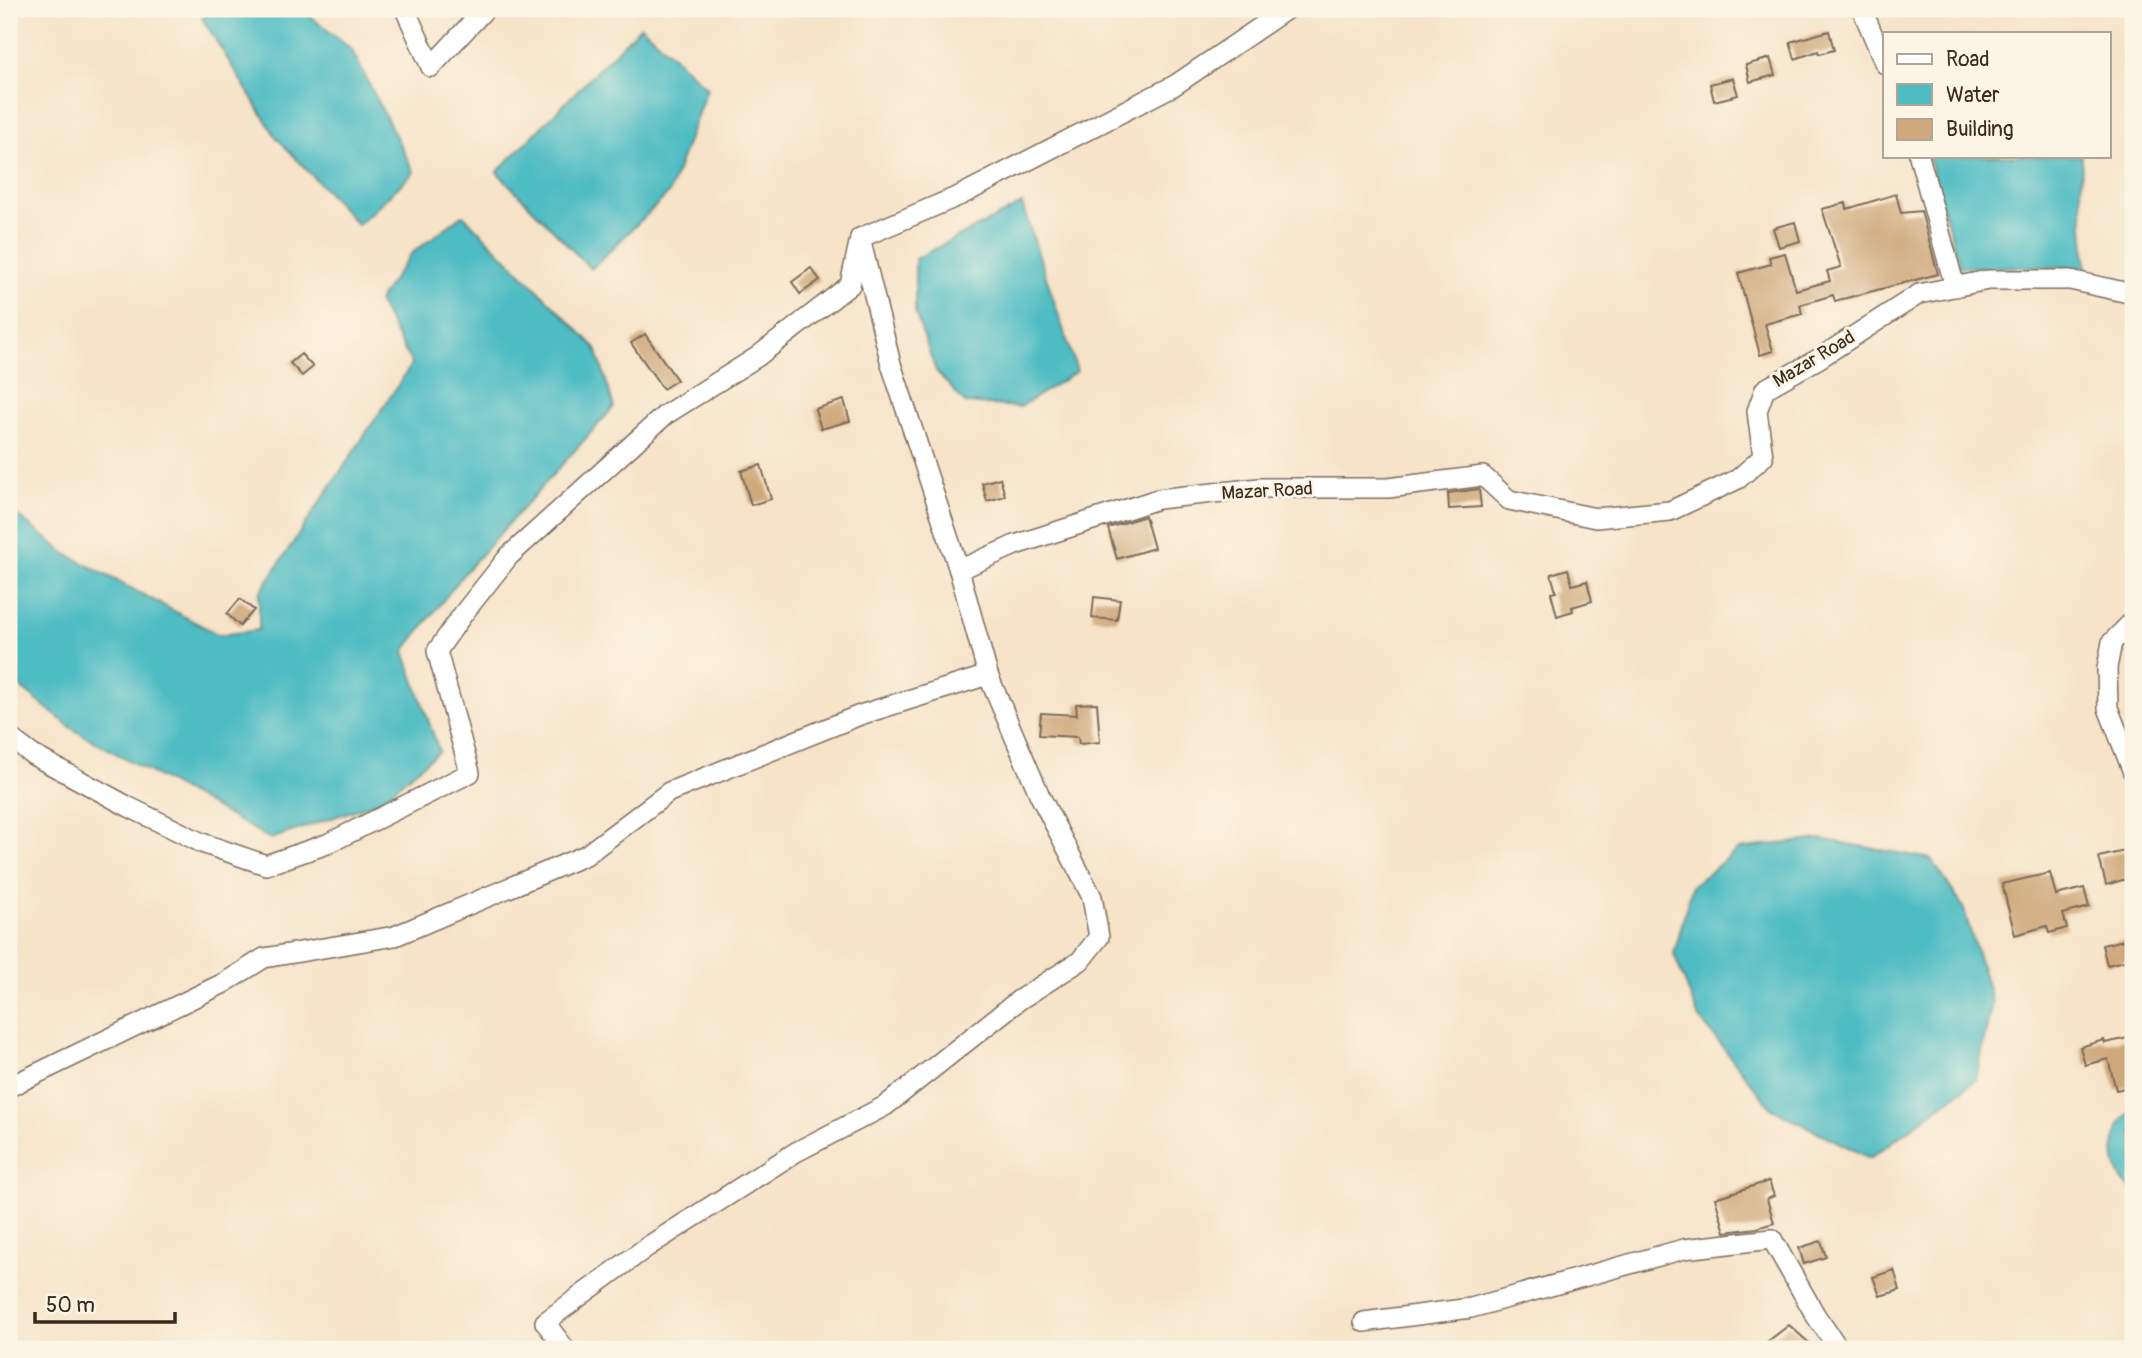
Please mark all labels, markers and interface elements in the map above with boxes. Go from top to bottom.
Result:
legend [1883,32,2110,158]
text: Road [1946,46,1990,73]
text: Water [1946,82,2000,109]
text: Building [1946,116,2013,143]
street label: Mazar Road [1769,325,1859,393]
street label: Mazar Road [1221,477,1313,505]
scale bar [35,1281,175,1325]
text: 50 m [46,1292,95,1319]

